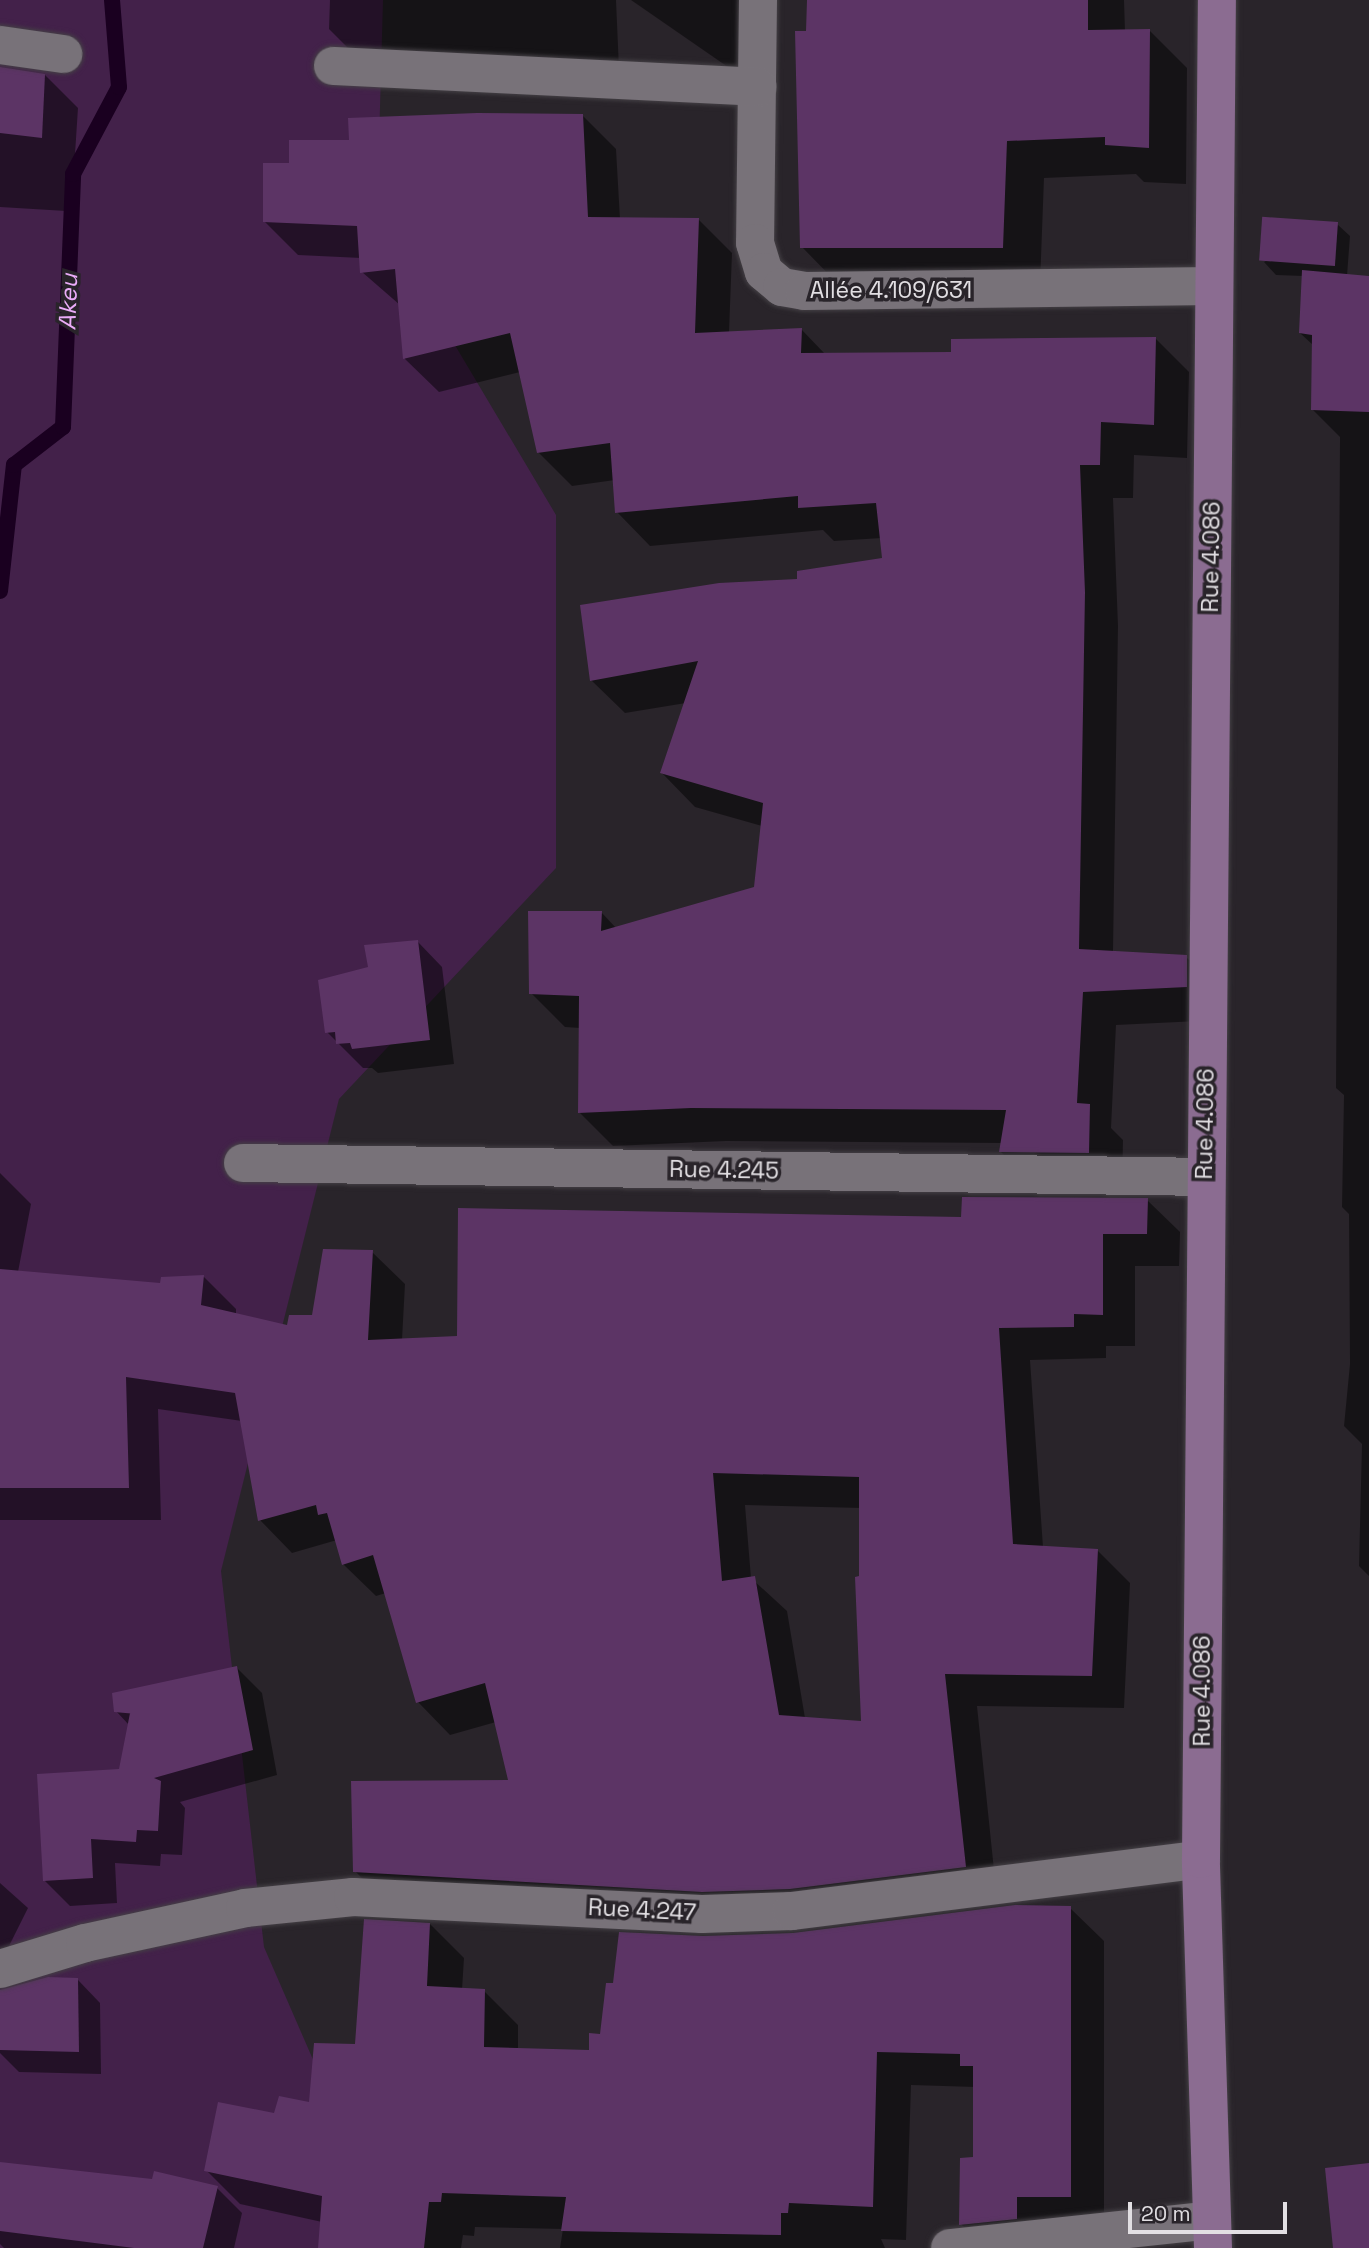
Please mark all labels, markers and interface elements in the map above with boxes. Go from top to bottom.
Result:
water label: Akeu [53,273,83,331]
street label: Allée 4.109/631 [810,276,972,304]
street label: Rue 4.086 [1196,501,1226,613]
street label: Rue 4.086 [1190,1068,1220,1180]
street label: Rue 4.245 [669,1155,779,1185]
street label: Rue 4.086 [1188,1635,1216,1747]
street label: Rue 4.247 [587,1893,697,1927]
scale bar [1131,2188,1290,2232]
text: 20 m [1141,2200,1191,2227]

